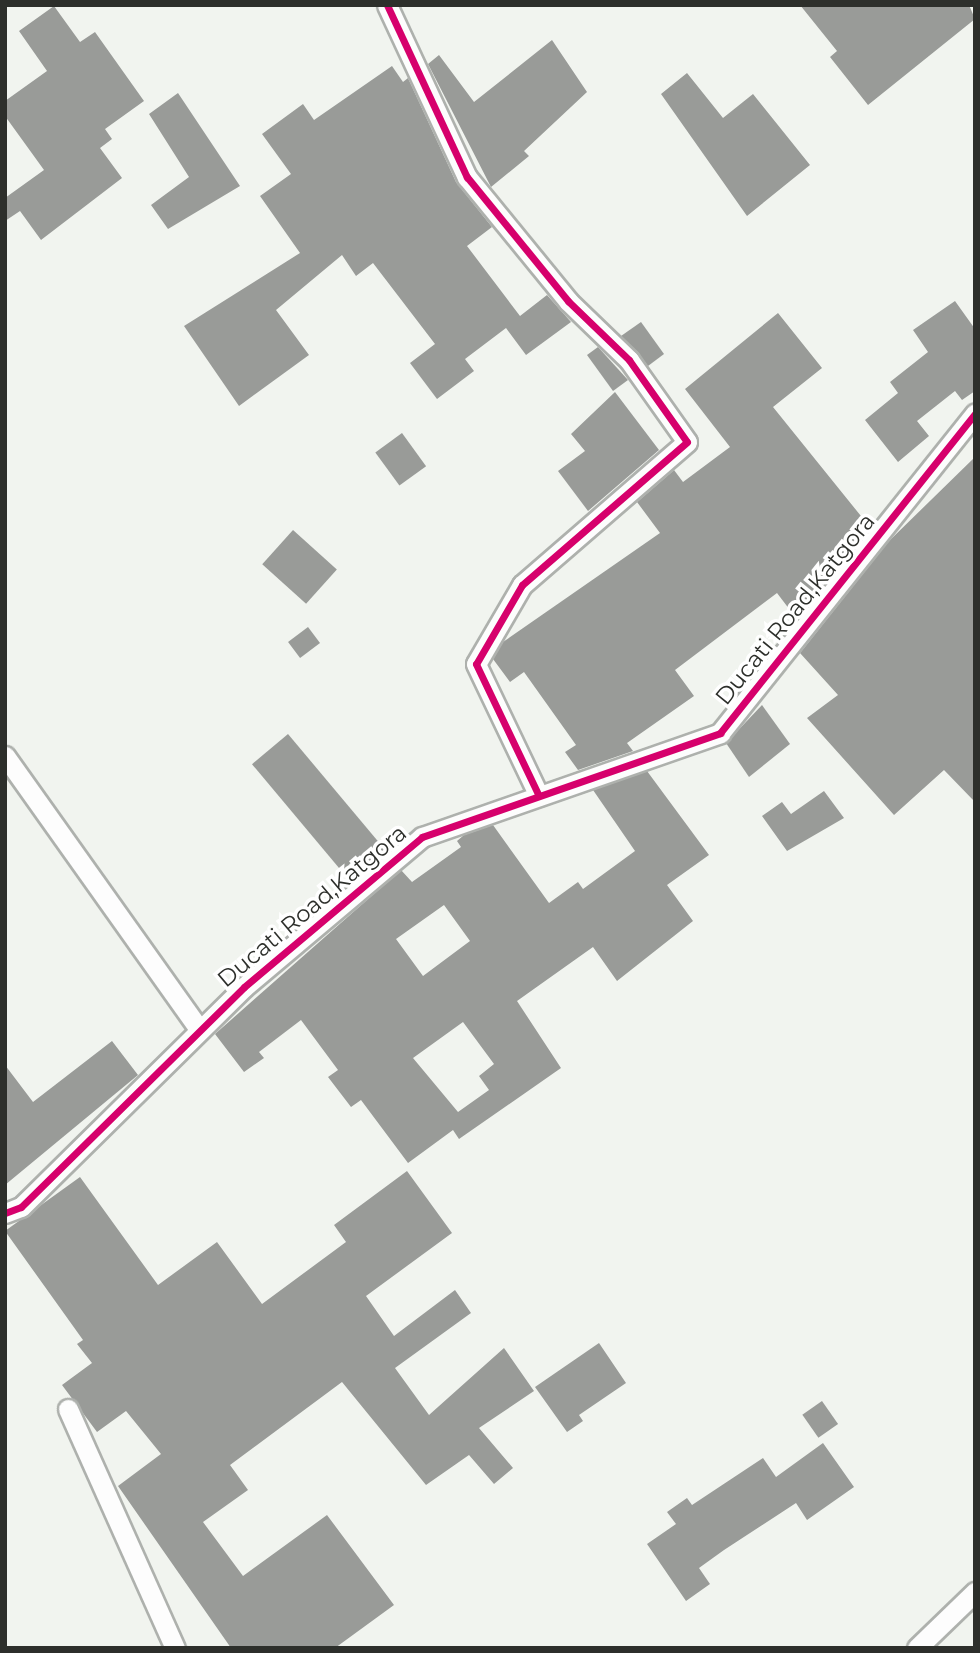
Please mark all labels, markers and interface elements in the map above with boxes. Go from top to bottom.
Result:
street label: Ducati Road,Katgora [709,508,881,710]
street label: Ducati Road,Katgora [212,819,412,993]

